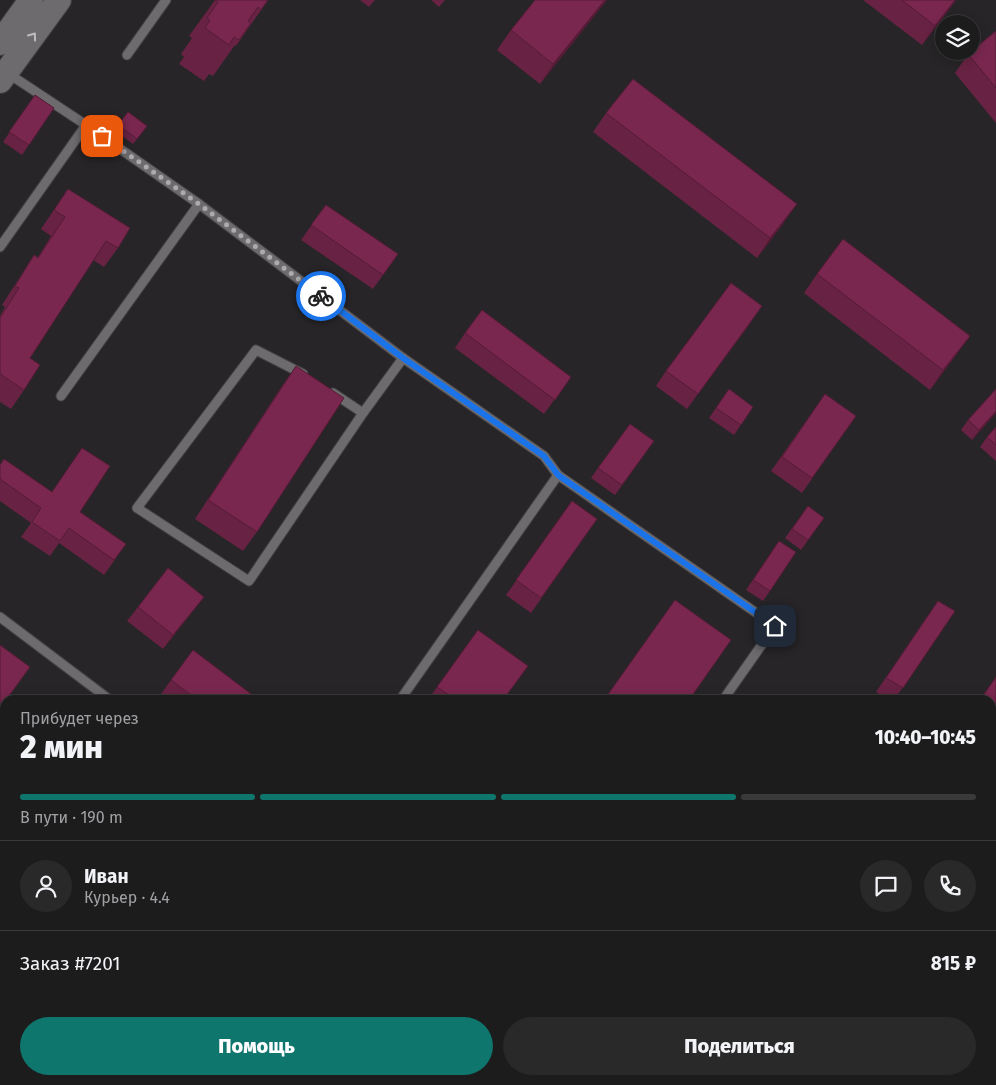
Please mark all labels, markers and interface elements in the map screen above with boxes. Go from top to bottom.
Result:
map controls [935,15,980,60]
button: layers [935,15,980,60]
one-way arrow [27,33,35,42]
pin [81,115,123,157]
icon: bag [88,122,116,150]
courier [296,271,346,321]
icon: bike [307,282,335,310]
pin [754,605,796,647]
icon: home [761,612,789,640]
text: Прибудет через [20,709,139,728]
text: 10:40–10:45 [875,726,976,749]
text: 2 мин [20,728,103,766]
text: В пути · 190 m [20,808,123,827]
button: person [20,860,72,912]
button: chat [860,860,912,912]
button: phone [924,860,976,912]
text: Иван [84,865,129,888]
text: Курьер · 4.4 [84,888,170,907]
text: Заказ #7201 [20,952,121,975]
text: 815 ₽ [931,952,976,975]
button: Помощь [20,1017,493,1075]
button: Поделиться [503,1017,976,1075]

